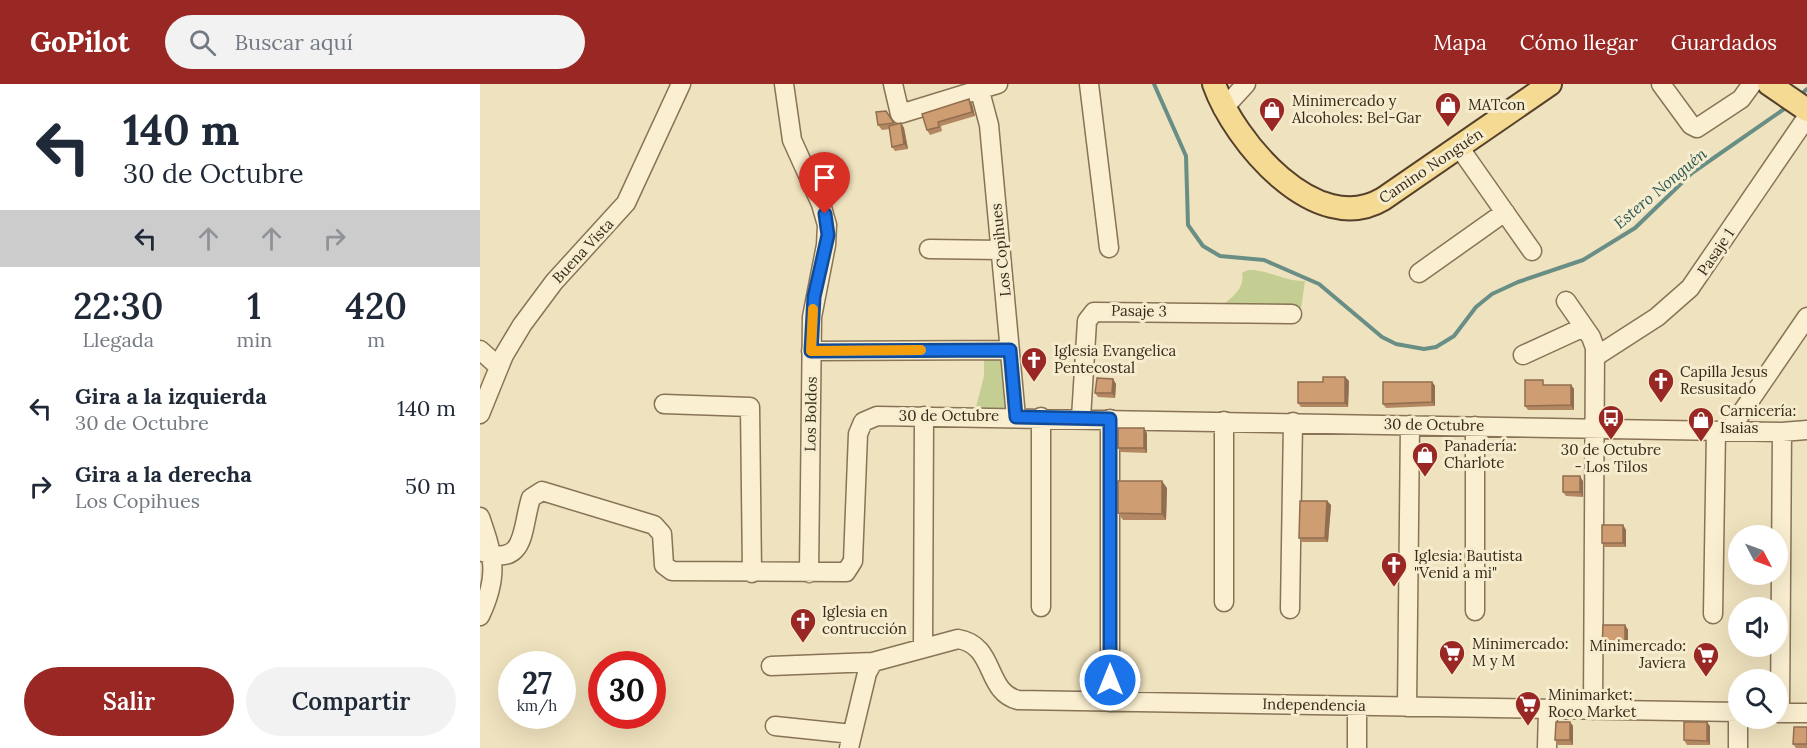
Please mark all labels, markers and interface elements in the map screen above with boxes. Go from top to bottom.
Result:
search box [165,15,585,69]
text: GoPilot [30,24,129,60]
icon: search [186,26,219,59]
text: Buscar aquí [234,28,353,56]
text: Mapa [1433,29,1487,56]
text: Cómo llegar [1520,29,1638,56]
text: Guardados [1671,29,1777,56]
shop icon: MATcon [1433,90,1463,128]
place label: Minimercado y Alcoholes: Bel-Gar [1291,91,1422,127]
shop icon: Minimercado y Alcoholes: Bel-Gar [1257,95,1287,133]
place label: MATcon [1468,95,1525,114]
text: 140 m [123,103,239,157]
icon: left [24,108,102,186]
street label: Camino Nonguén [1375,124,1486,207]
water label: Estero Nonguén [1609,143,1711,233]
pin [799,152,850,214]
text: 30 de Octubre [123,156,304,190]
icon: arrive [808,161,841,194]
street label: Los Copihues [986,202,1015,298]
street label: Buena Vista [548,214,618,287]
icon: left [129,222,162,255]
icon: ahead [192,222,225,255]
icon: ahead [255,222,288,255]
icon: right [318,222,351,255]
street label: Pasaje 1 [1693,224,1738,279]
text: 22:30 [73,283,163,329]
text: 1 [247,283,261,329]
text: 420 [345,283,407,329]
street label: Pasaje 3 [1111,301,1167,320]
text: Llegada [83,327,154,352]
text: min [237,327,272,352]
text: m [367,327,385,352]
place label: Iglesia Evangelica Pentecostal [1054,341,1177,377]
church icon: Iglesia Evangelica Pentecostal [1019,345,1049,383]
place label: Capilla Jesus Resusitado [1680,362,1768,398]
church icon: Capilla Jesus Resusitado [1646,366,1676,404]
street label: Los Boldos [800,376,821,452]
text: Gira a la izquierda [75,382,267,410]
icon: left [24,392,57,425]
text: 140 m [397,394,456,422]
place label: Carnicería: Isaias [1720,401,1796,437]
bus stop icon: 30 de Octubre - Los Tilos [1596,403,1626,441]
shop icon: Carnicería: Isaias [1686,405,1716,443]
street label: 30 de Octubre [899,406,999,425]
text: 30 de Octubre [75,410,209,435]
street label: 30 de Octubre [1384,414,1484,435]
place label: Panadería: Charlote [1444,436,1517,472]
shop icon: Panadería: Charlote [1410,440,1440,478]
place label: 30 de Octubre - Los Tilos [1561,440,1661,476]
text: Gira a la derecha [75,460,252,488]
icon: right [24,470,57,503]
text: 50 m [405,472,456,500]
text: Los Copihues [75,488,200,513]
north arrow [1728,525,1788,585]
map controls [1728,525,1788,729]
place label: Iglesia: Bautista "Venid a mi" [1414,546,1523,582]
church icon: Iglesia: Bautista "Venid a mi" [1379,550,1409,588]
button: sound [1728,597,1788,657]
place label: Iglesia en contrucción [822,602,907,638]
church icon: Iglesia en contrucción [788,606,818,644]
place label: Minimercado: M y M [1472,634,1568,670]
place label: Minimercado: Javiera [1590,636,1686,672]
supermarket icon: Minimercado: M y M [1437,638,1467,676]
supermarket icon: Minimercado: Javiera [1691,640,1721,678]
position arrow [1078,648,1142,712]
speed limit sign: 30 [588,651,666,729]
text: 27 [522,664,552,702]
button: Salir [24,667,234,736]
button: Compartir [246,667,456,736]
button: search [1728,669,1788,729]
place label: Minimarket: Roco Market [1548,685,1637,721]
supermarket icon: Minimarket: Roco Market [1513,689,1543,727]
street label: Independencia [1262,694,1366,715]
text: km/h [517,696,557,715]

